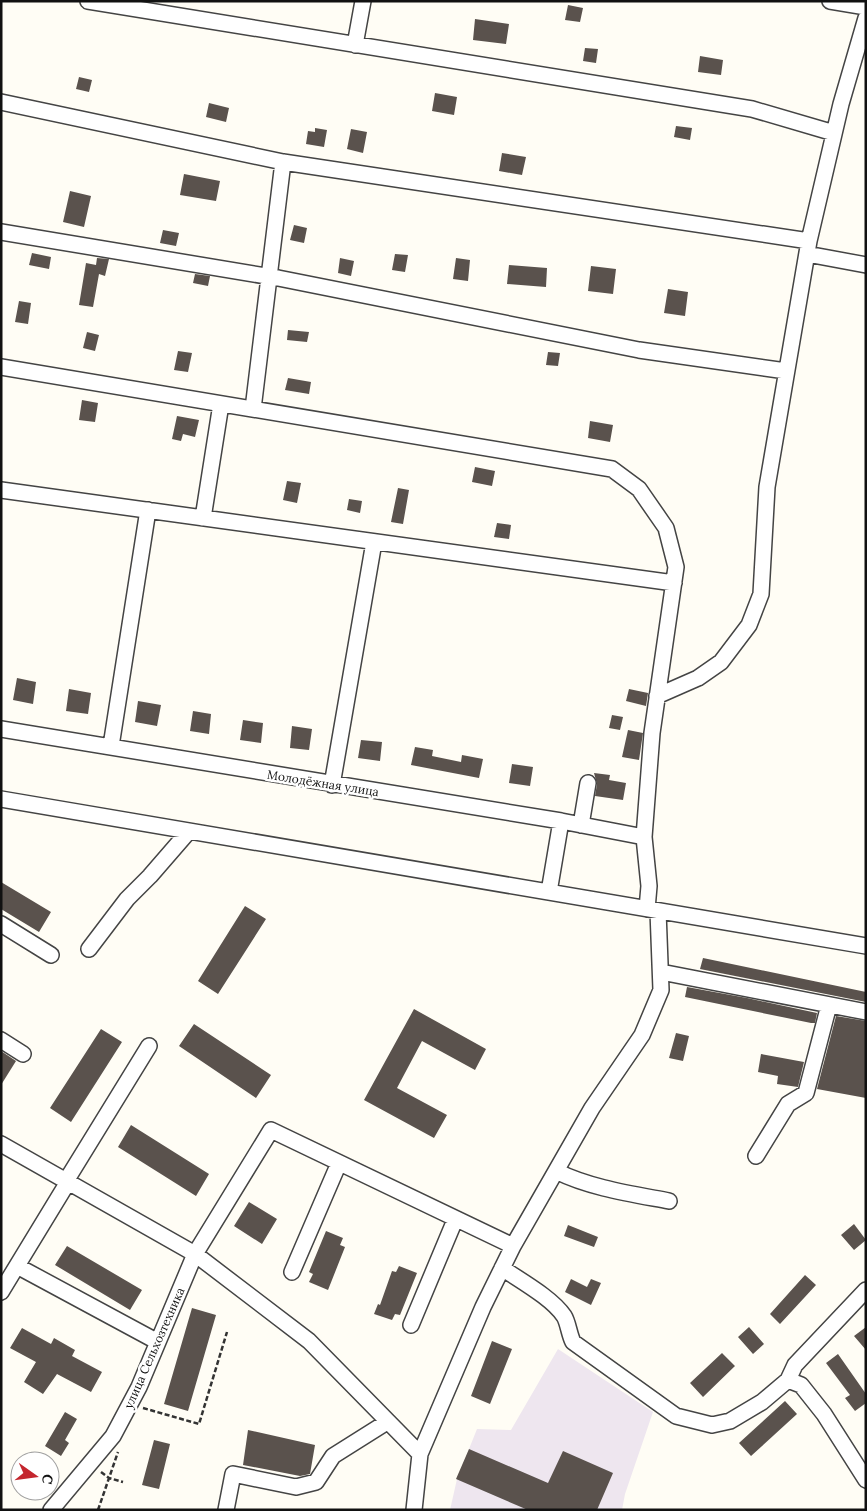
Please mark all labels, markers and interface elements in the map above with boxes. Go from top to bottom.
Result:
street label: Молодёжная улица [266,767,380,799]
street label: улица Сельхозтехника [120,1285,188,1411]
north arrow [10,1451,60,1501]
text: С [38,1472,58,1486]

